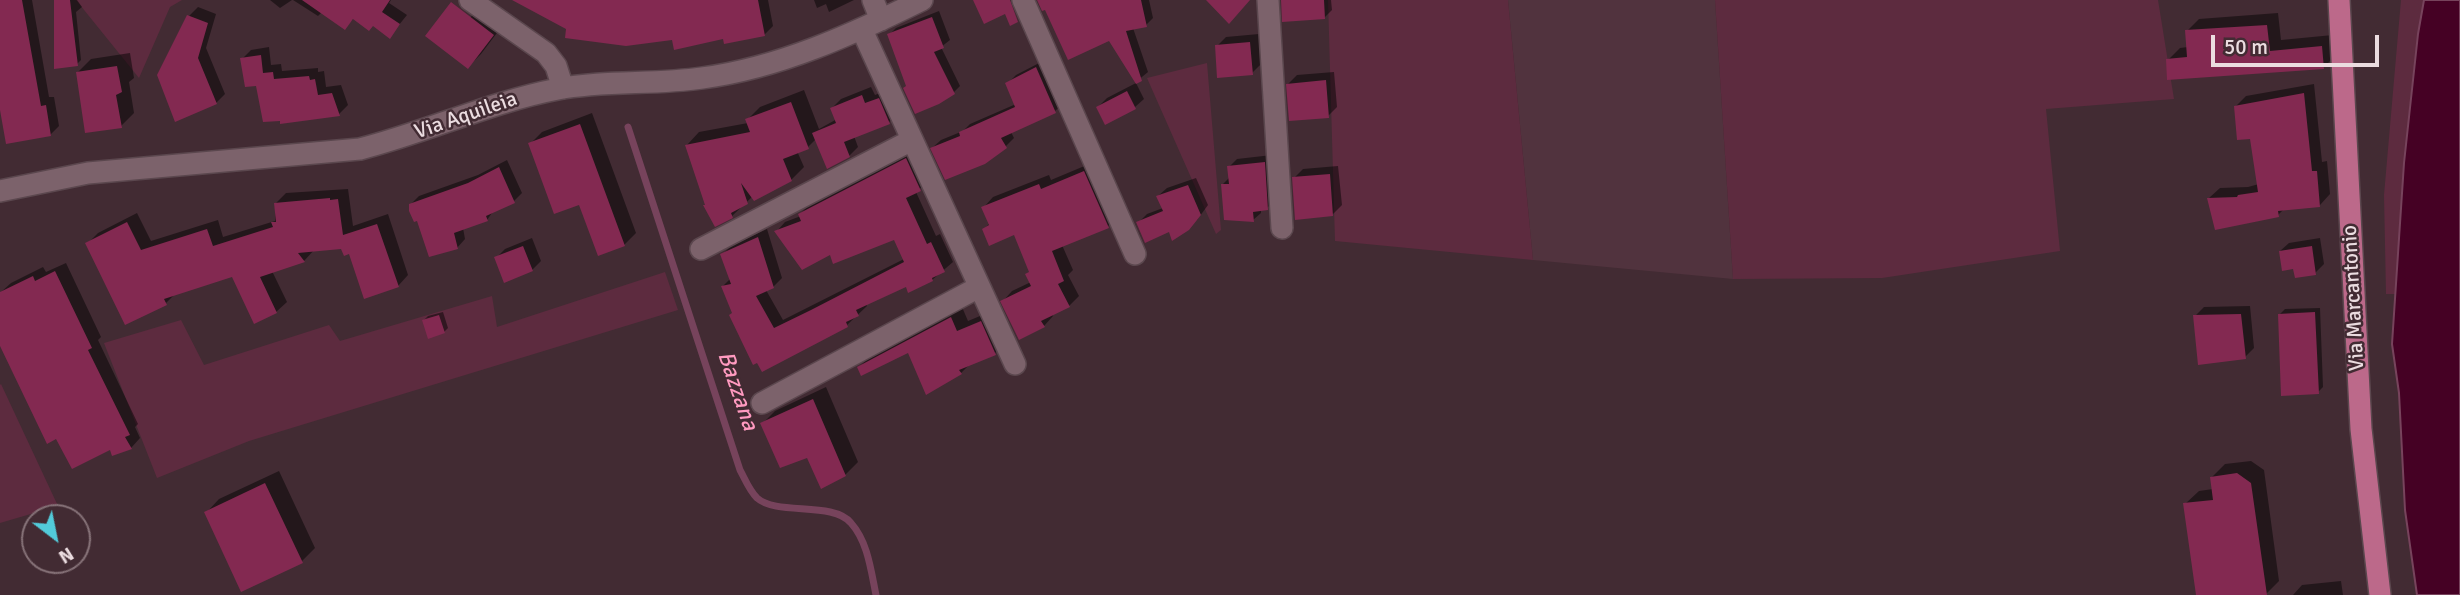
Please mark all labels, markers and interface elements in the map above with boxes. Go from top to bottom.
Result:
scale bar [2215,21,2383,65]
text: 50 m [2224,34,2268,60]
street label: Via Aquileia [411,87,521,145]
street label: Via Marcantonio [2338,224,2370,372]
water label: Bazzana [711,348,763,434]
north arrow [21,504,91,574]
text: N [54,541,78,569]

